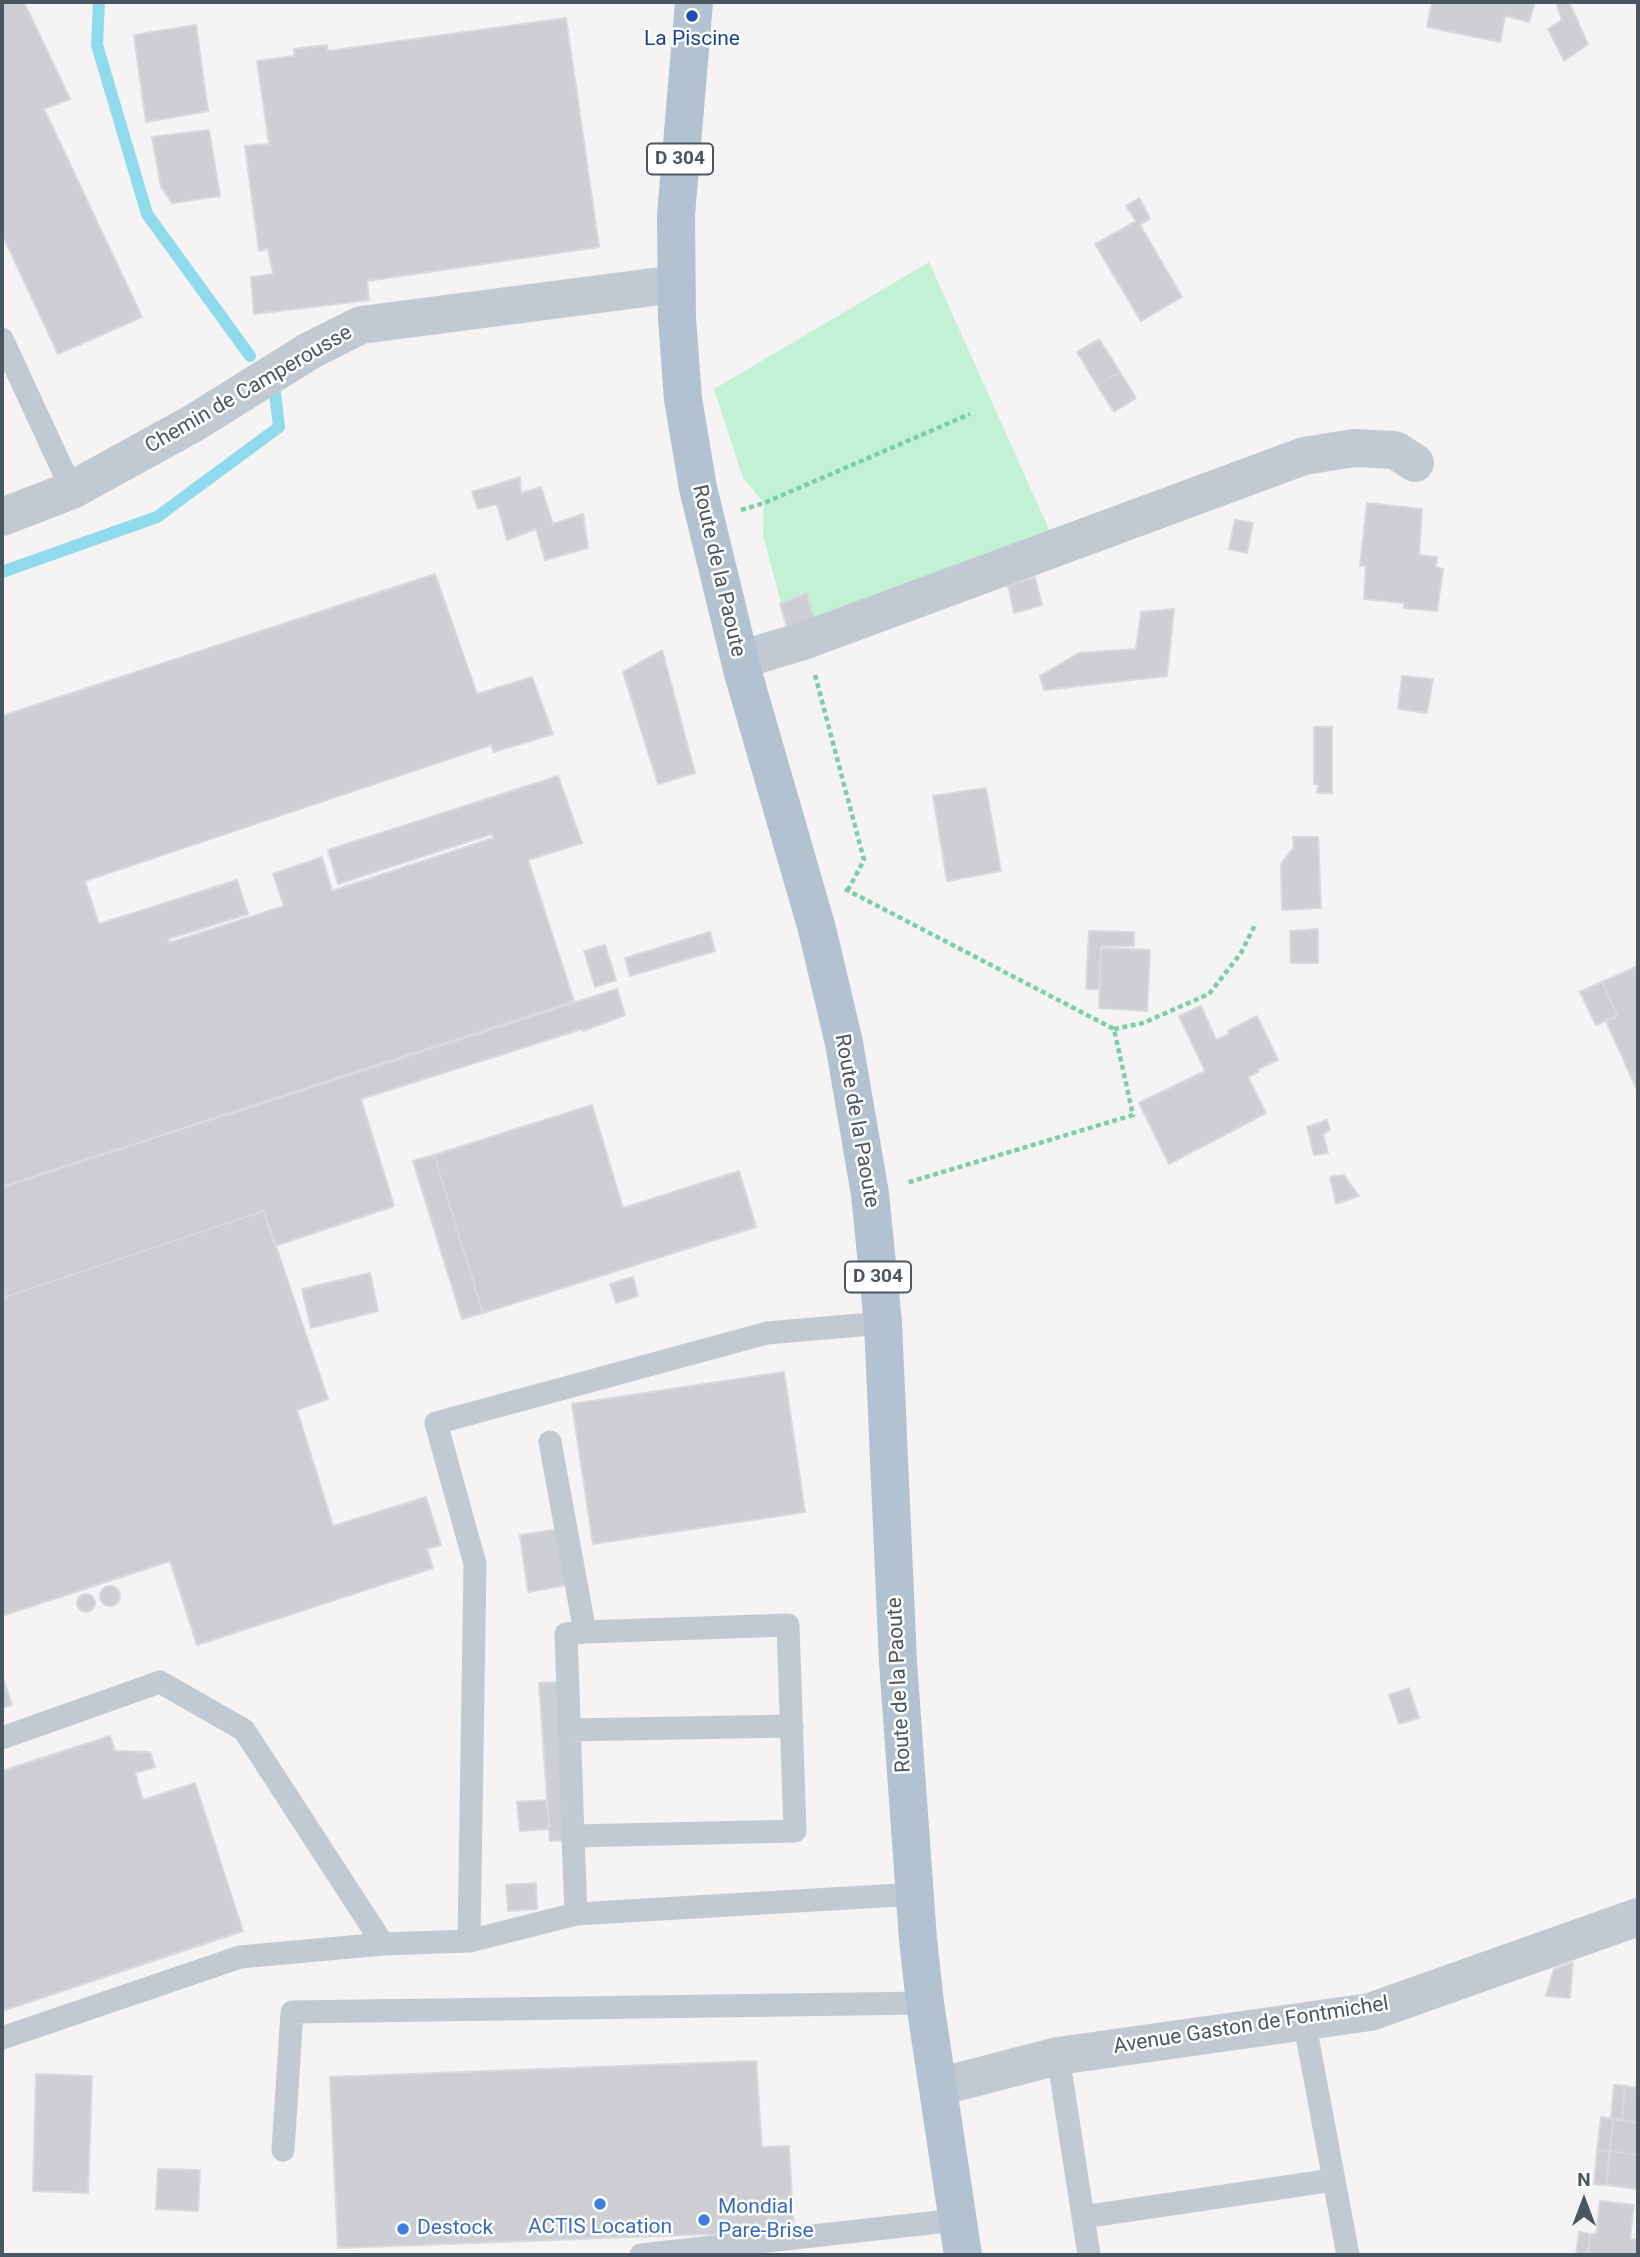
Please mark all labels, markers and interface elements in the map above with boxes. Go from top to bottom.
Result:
marker: La Piscine [684,8,700,24]
place label: La Piscine [644,27,740,53]
road number: D 304 [647,144,713,174]
street label: Chemin de Camperousse [141,320,357,460]
street label: Route de la Paoute [686,483,750,659]
street label: Route de la Paoute [828,1032,884,1210]
road number: D 304 [845,1261,911,1292]
street label: Route de la Paoute [883,1597,917,1773]
street label: Avenue Gaston de Fontmichel [1112,1992,1390,2060]
north arrow [1549,2166,1619,2236]
text: N [1577,2168,1591,2191]
place label: Mondial Pare-Brise [718,2195,814,2245]
marker: ACTIS Location [592,2196,608,2212]
marker: Mondial Pare-Brise [696,2212,712,2228]
place label: ACTIS Location [528,2215,672,2241]
place label: Destock [417,2216,493,2242]
marker: Destock [395,2221,411,2237]

